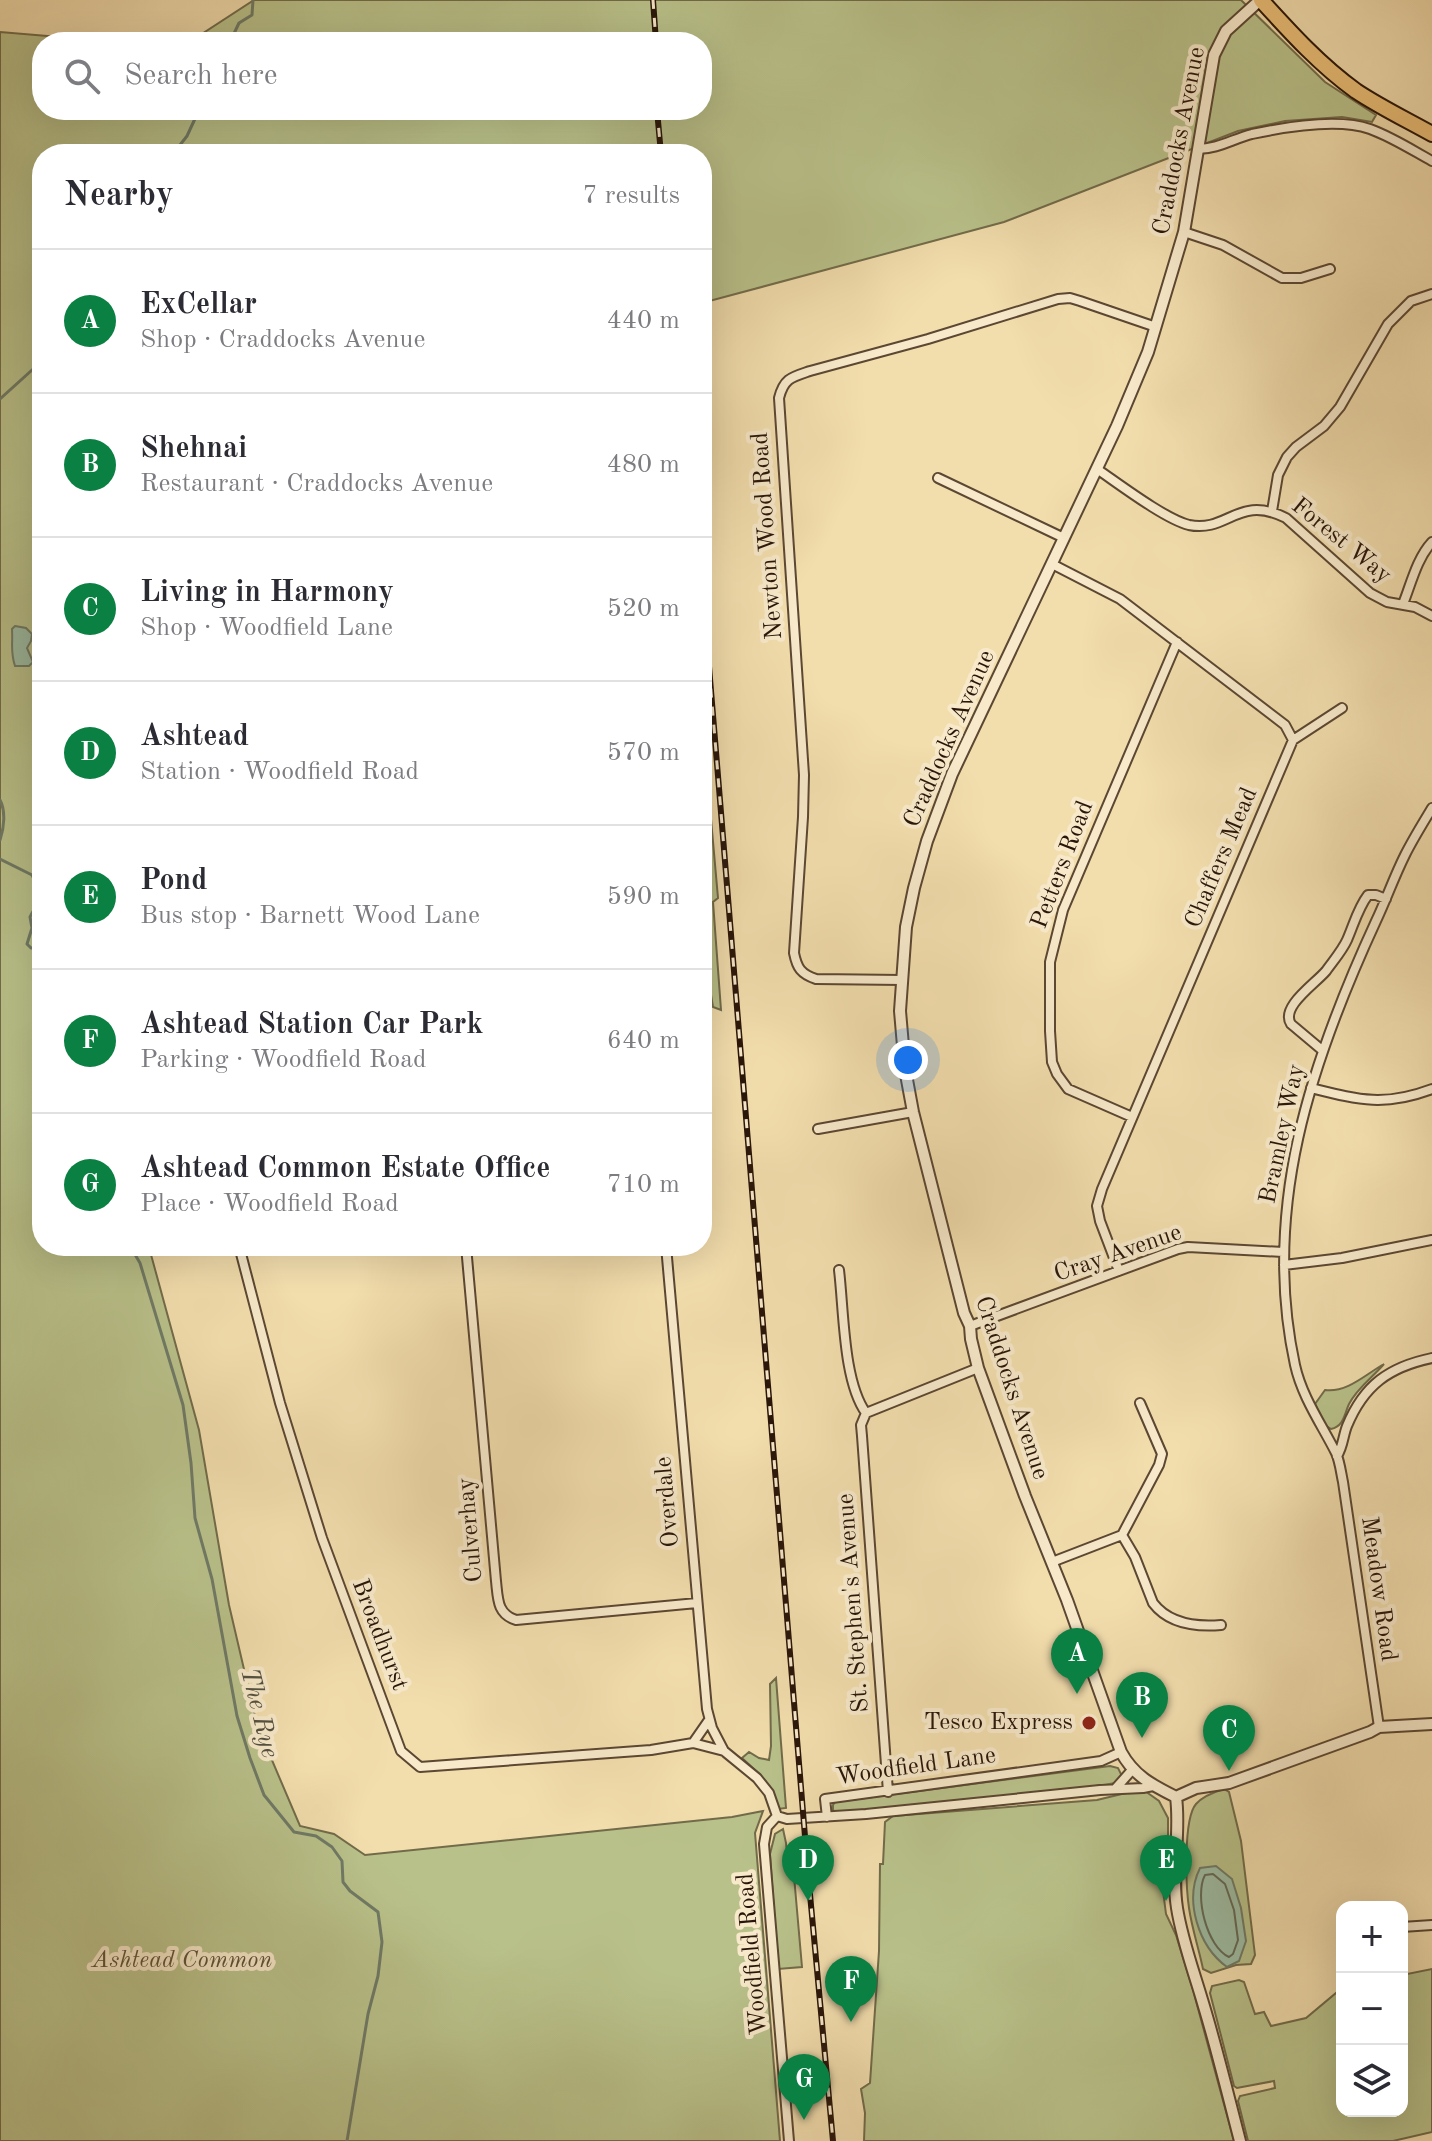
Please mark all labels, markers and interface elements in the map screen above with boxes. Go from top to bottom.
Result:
search box [32,32,712,120]
street label: Craddocks Avenue [1150,45,1210,237]
icon: search [60,54,104,98]
text: Search here [124,61,278,91]
text: Nearby [64,179,174,213]
text: 7 results [582,183,680,209]
text: ExCellar [140,290,257,320]
text: A [80,308,100,334]
text: 440 m [607,308,680,334]
text: Shop · Craddocks Avenue [140,327,425,353]
street label: Newton Wood Road [749,431,787,641]
text: Shehnai [140,434,247,464]
text: B [81,452,99,478]
text: 480 m [607,452,680,478]
text: Restaurant · Craddocks Avenue [140,471,493,497]
street label: Forest Way [1287,494,1396,588]
text: Living in Harmony [140,578,394,608]
text: C [81,596,99,622]
text: 520 m [607,596,680,622]
text: Shop · Woodfield Lane [140,615,393,641]
street label: Craddocks Avenue [900,647,1000,831]
text: Ashtead [140,722,249,752]
text: D [80,740,100,766]
text: 570 m [607,740,680,766]
text: Station · Woodfield Road [140,759,419,785]
street label: Chaffers Mead [1182,784,1262,932]
street label: Petters Road [1028,798,1098,932]
text: Pond [140,866,207,896]
text: E [81,884,99,910]
text: 590 m [607,884,680,910]
text: Bus stop · Barnett Wood Lane [140,903,480,929]
text: Ashtead Station Car Park [140,1010,483,1040]
text: F [81,1028,99,1054]
text: 640 m [607,1028,680,1054]
your location [888,1040,928,1080]
text: Parking · Woodfield Road [140,1047,427,1073]
street label: Bramley Way [1256,1062,1310,1206]
text: Ashtead Common Estate Office [140,1154,550,1184]
text: G [81,1172,99,1198]
text: 710 m [607,1172,680,1198]
text: Place · Woodfield Road [140,1191,399,1217]
street label: Cray Avenue [1051,1221,1185,1287]
street label: Craddocks Avenue [970,1293,1052,1483]
street label: Overdale [652,1456,684,1548]
street label: Culverhay [454,1476,488,1583]
street label: St. Stephen's Avenue [834,1493,874,1713]
street label: Meadow Road [1356,1515,1400,1663]
street label: Broadhurst [347,1576,411,1694]
pin: A [1051,1628,1103,1694]
water label: The Rye [235,1665,283,1761]
pin: B [1116,1672,1168,1738]
pin: C [1203,1705,1255,1771]
place label: Tesco Express [924,1711,1073,1735]
marker: Tesco Express [1080,1714,1098,1732]
street label: Woodfield Lane [835,1744,997,1790]
pin: D [782,1835,834,1901]
pin: E [1140,1835,1192,1901]
street label: Woodfield Road [734,1872,772,2036]
map controls [1336,1901,1408,2117]
button: + [1336,1901,1408,1973]
park label: Ashtead Common [90,1949,272,1973]
pin: F [825,1956,877,2022]
button: − [1336,1973,1408,2045]
button: layers [1336,2045,1408,2117]
pin: G [778,2054,830,2120]

